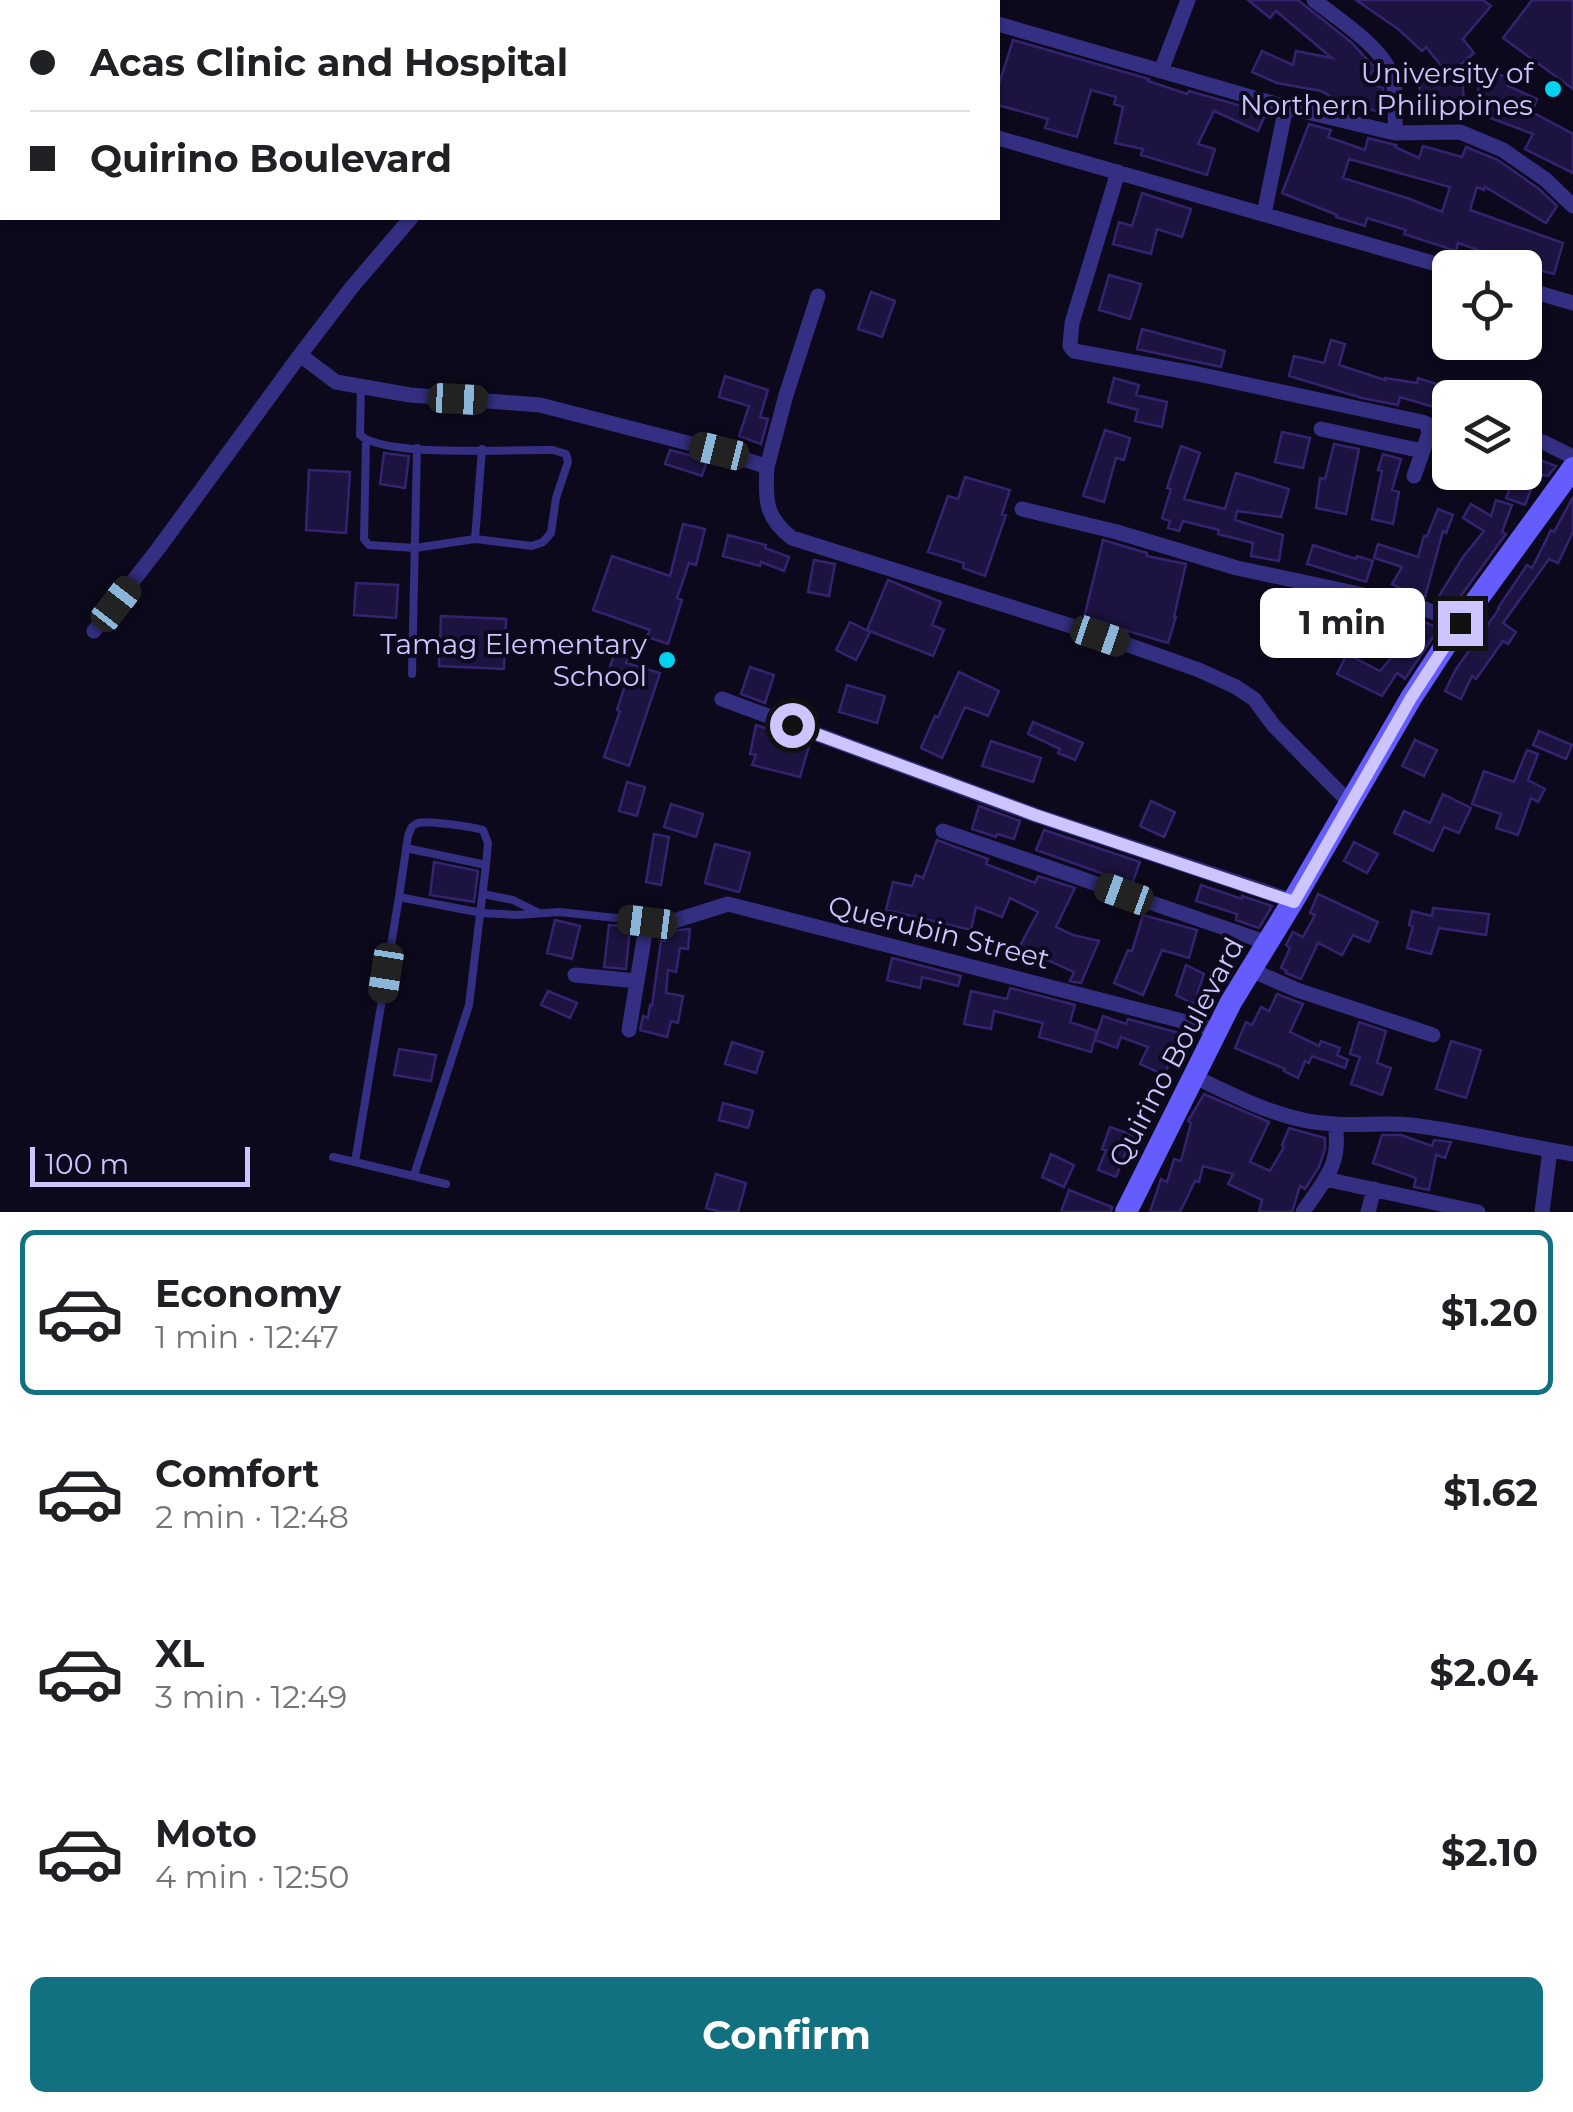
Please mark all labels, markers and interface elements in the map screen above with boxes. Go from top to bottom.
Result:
text: Acas Clinic and Hospital [90,39,568,86]
place label: University of Northern Philippines [1240,56,1535,122]
marker: University of Northern Philippines [1542,78,1564,100]
text: Quirino Boulevard [90,135,452,182]
map controls [1432,250,1542,490]
button: locate [1432,250,1542,360]
button: layers [1432,380,1542,490]
car [427,382,489,416]
car [686,429,752,473]
car [86,571,146,637]
callout: 1 min [1260,588,1425,658]
route end [1438,601,1483,646]
text: 1 min [1299,603,1386,642]
car [1067,612,1133,660]
place label: Tamag Elementary School [380,627,648,693]
marker: Tamag Elementary School [656,649,678,671]
route start [770,703,815,748]
car [1091,870,1157,918]
street label: Querubin Street [825,888,1053,976]
car [615,903,679,941]
street label: Quirino Boulevard [1101,932,1251,1172]
car [366,941,406,1005]
scale bar [30,1142,250,1186]
text: 100 m [45,1147,129,1181]
icon: car [35,1268,125,1358]
text: Economy [155,1270,341,1317]
text: $1.20 [1441,1289,1538,1336]
text: 1 min · 12:47 [155,1317,339,1356]
icon: car [35,1448,125,1538]
text: Comfort [155,1450,319,1497]
text: $1.62 [1443,1469,1538,1516]
text: 2 min · 12:48 [155,1497,349,1536]
icon: car [35,1628,125,1718]
text: XL [155,1630,204,1677]
text: $2.04 [1430,1649,1538,1696]
text: 3 min · 12:49 [155,1677,347,1716]
icon: car [35,1808,125,1898]
text: Moto [155,1810,257,1857]
text: $2.10 [1441,1829,1538,1876]
text: 4 min · 12:50 [155,1857,349,1896]
button: Confirm [30,1977,1543,2092]

